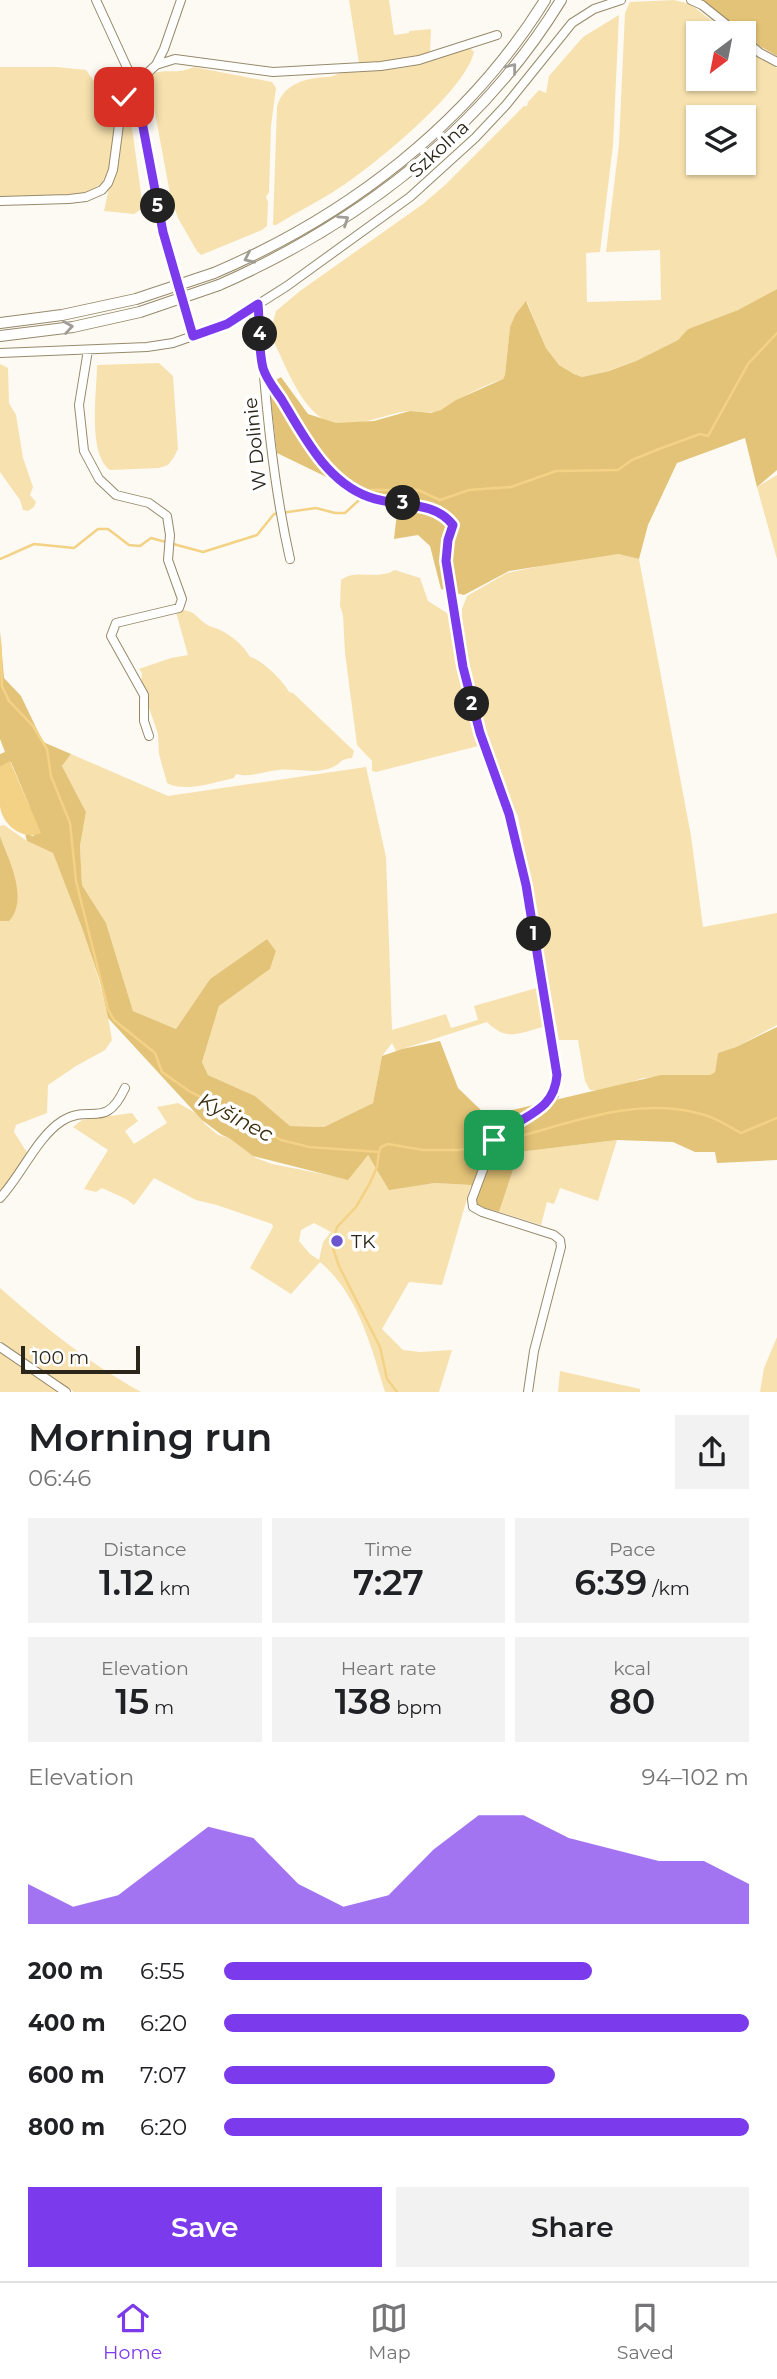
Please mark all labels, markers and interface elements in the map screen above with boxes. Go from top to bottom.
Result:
north arrow [686,21,756,91]
map controls [686,21,756,175]
one-way arrow [504,64,516,77]
pin [94,67,154,127]
icon: check [105,78,143,116]
button: layers [686,105,756,175]
street label: Szkolna [404,116,474,182]
pin: 5 [140,188,176,224]
text: 5 [152,194,163,217]
one-way arrow [336,216,349,228]
one-way arrow [244,250,256,264]
pin: 4 [243,316,278,352]
one-way arrow [62,320,74,335]
text: 4 [253,322,266,345]
street label: W Dolinie [239,396,271,492]
pin: 3 [386,486,420,520]
text: 3 [397,491,408,514]
pin: 2 [454,686,490,722]
text: 2 [466,692,477,715]
pin: 1 [516,916,552,951]
text: 1 [530,922,537,945]
water label: Kyšinec [194,1087,278,1147]
pin [464,1110,524,1170]
icon: arrive [475,1121,513,1159]
place label: TK [351,1230,376,1253]
marker: TK [329,1233,345,1249]
scale bar [21,1343,140,1375]
text: 100 m [32,1346,89,1369]
text: Morning run [28,1414,272,1461]
button: share [675,1415,749,1489]
text: 06:46 [28,1464,91,1492]
text: Distance [103,1538,187,1561]
text: Time [365,1538,412,1561]
text: Pace [609,1538,655,1561]
text: 1.12 [99,1561,154,1604]
text: 7:27 [353,1561,424,1604]
text: 6:39 [574,1561,647,1604]
text: km [154,1577,191,1600]
text: /km [647,1577,690,1600]
text: Elevation [101,1657,189,1680]
text: Heart rate [341,1657,436,1680]
text: kcal [613,1657,651,1680]
text: 15 [115,1680,149,1723]
text: 138 [335,1680,391,1723]
text: 80 [609,1680,655,1723]
text: m [149,1696,174,1719]
text: bpm [391,1696,442,1719]
text: Elevation [28,1763,134,1791]
text: 94–102 m [641,1763,749,1791]
text: 200 m [28,1957,103,1985]
text: 6:55 [140,1957,185,1985]
text: 400 m [28,2009,106,2037]
text: 6:20 [140,2009,187,2037]
text: 600 m [28,2061,105,2089]
text: 7:07 [140,2061,187,2089]
text: 800 m [28,2113,105,2141]
text: 6:20 [140,2113,187,2141]
button: Save [28,2187,382,2267]
button: Share [396,2187,749,2267]
tab: Home [103,2299,162,2364]
tab: Map [368,2299,411,2364]
tab: Saved [617,2299,674,2364]

